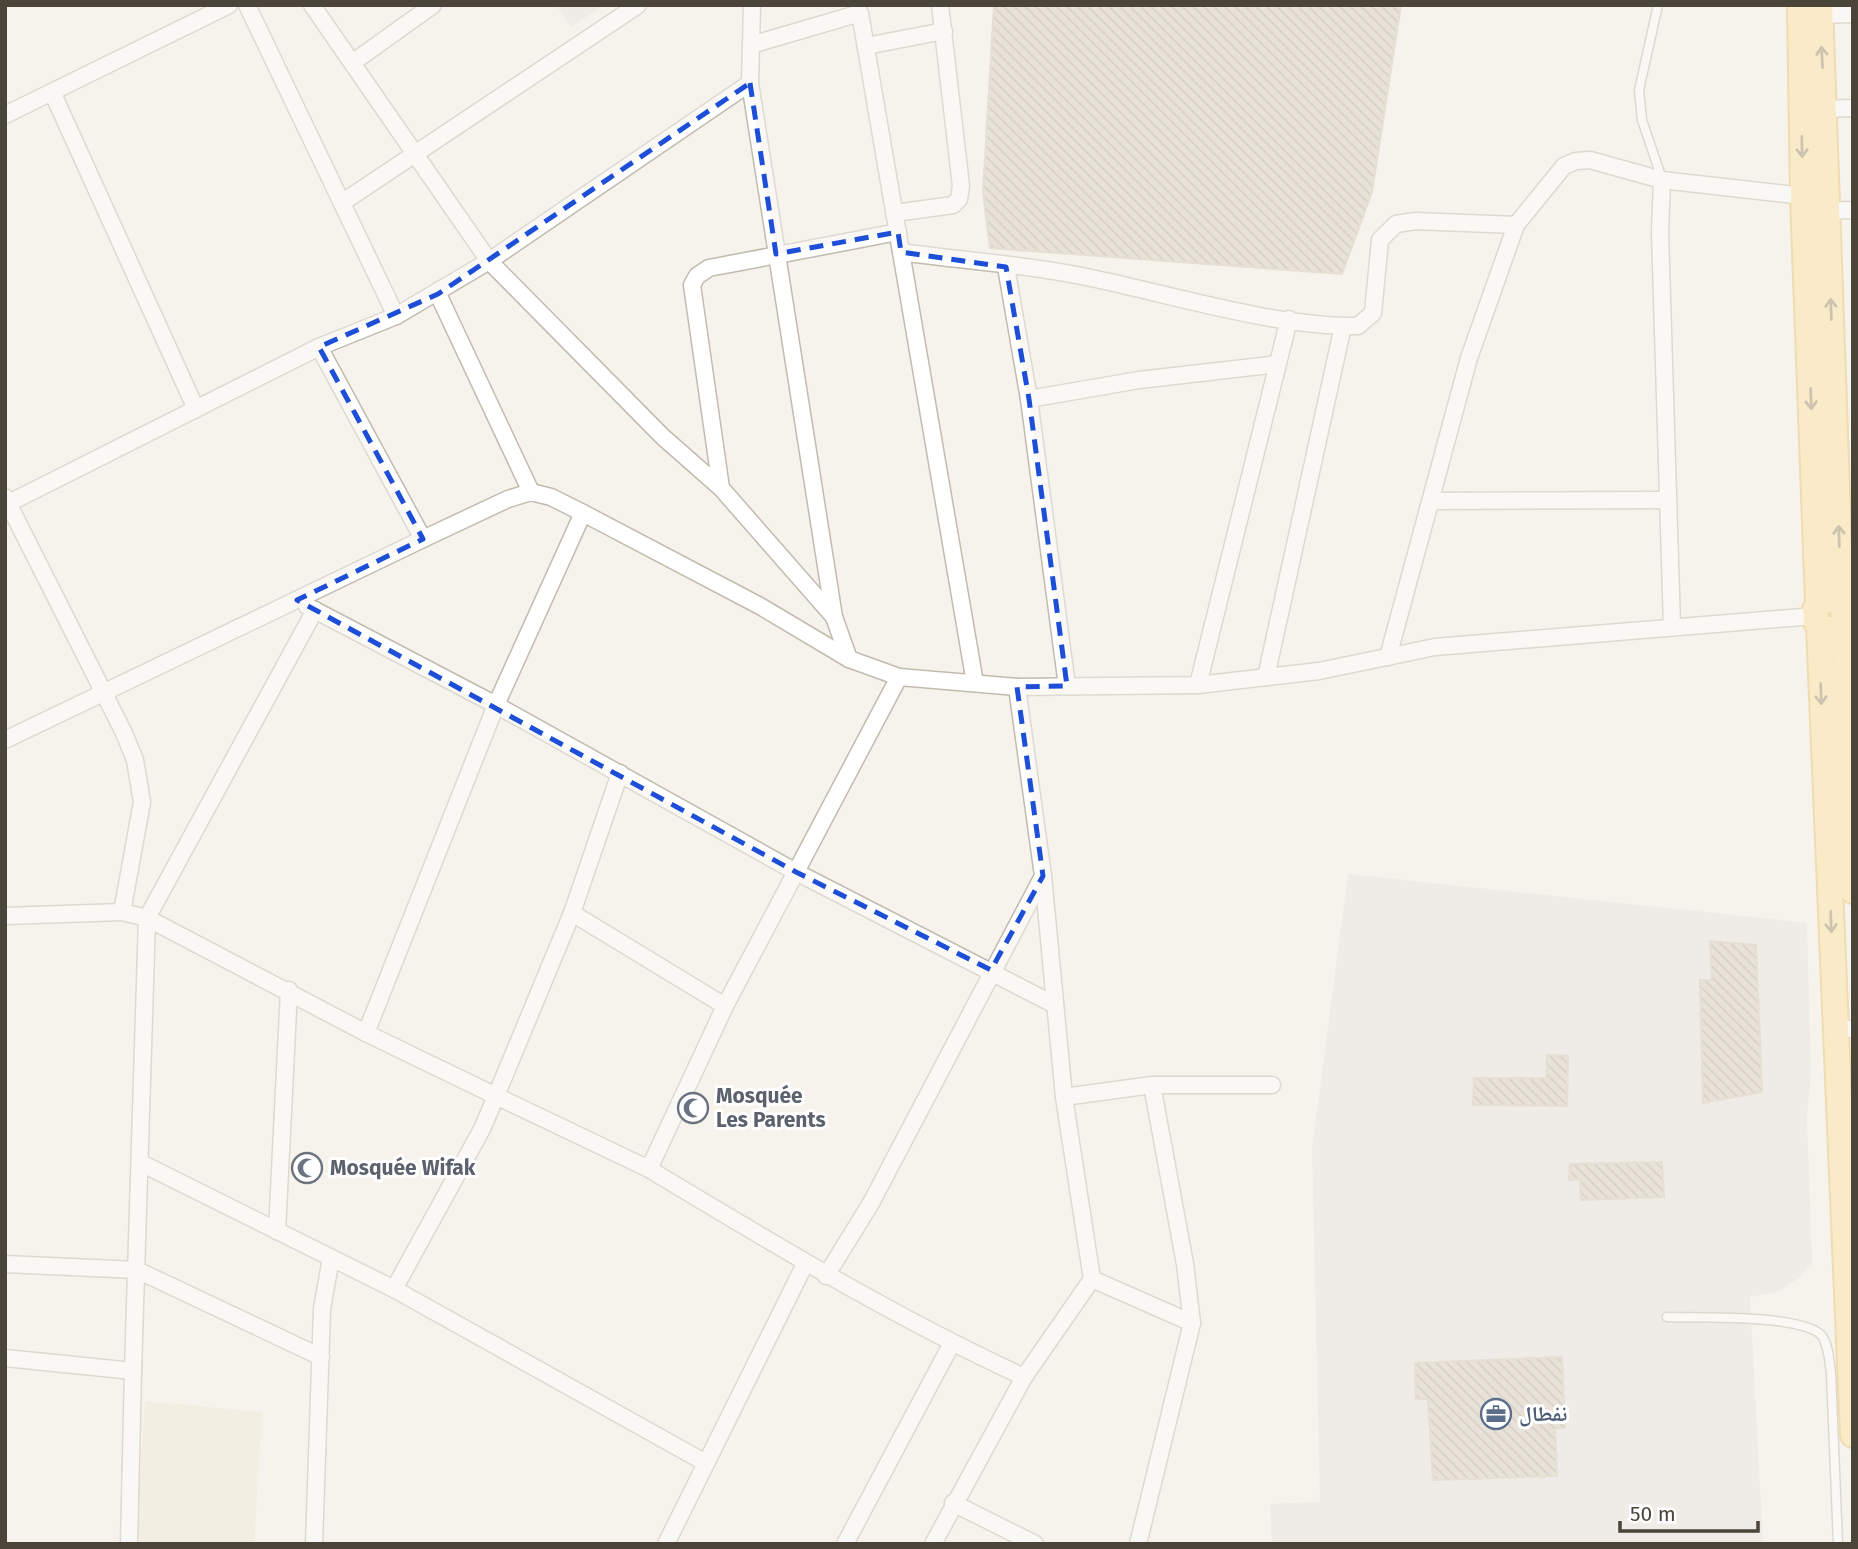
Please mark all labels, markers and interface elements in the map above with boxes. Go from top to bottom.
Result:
one-way arrow [1815,47,1828,69]
one-way arrow [1796,135,1809,158]
one-way arrow [1825,298,1838,321]
one-way arrow [1805,387,1818,410]
one-way arrow [1833,525,1846,548]
one-way arrow [1815,682,1828,705]
one-way arrow [1824,910,1837,933]
place label: Mosquée Les Parents [716,1083,826,1133]
mosque icon: Mosquée Les Parents [676,1091,710,1125]
mosque icon: Mosquée Wifak [290,1151,324,1185]
place label: Mosquée Wifak [330,1155,476,1181]
office icon: نفطال [1479,1397,1513,1431]
place label: نفطال [1519,1401,1567,1427]
scale bar [1620,1490,1758,1534]
text: 50 m [1630,1501,1676,1527]

